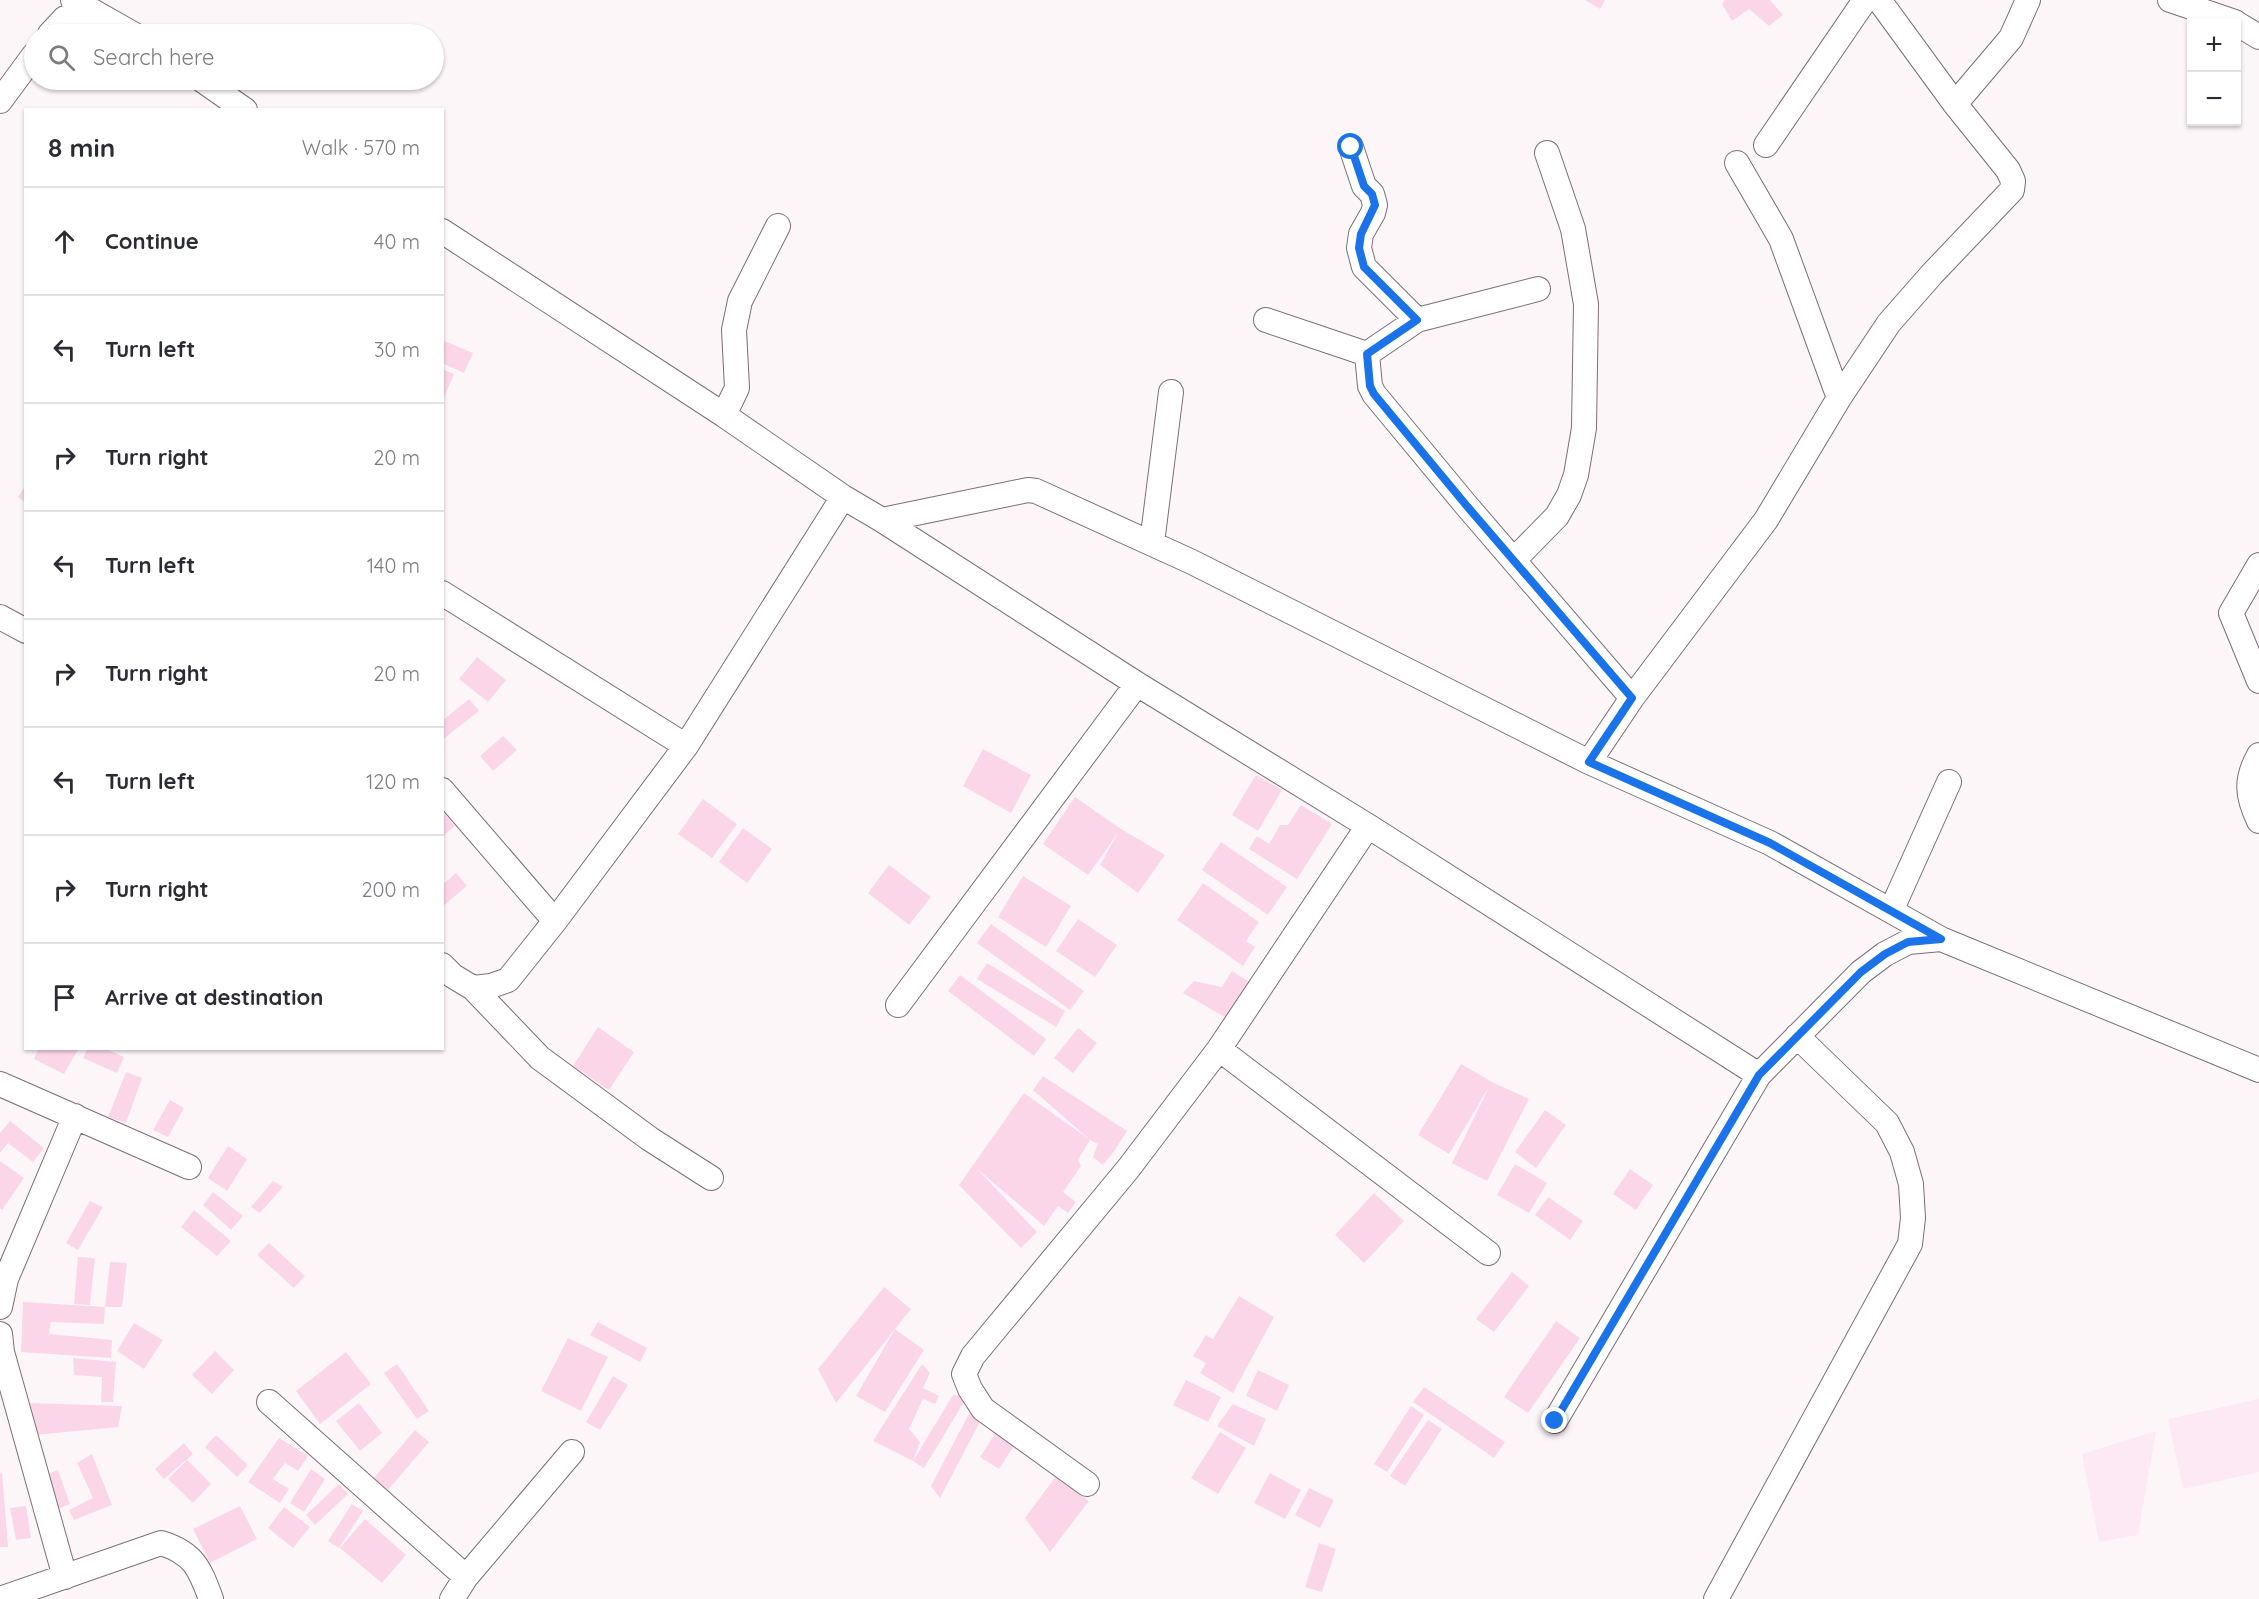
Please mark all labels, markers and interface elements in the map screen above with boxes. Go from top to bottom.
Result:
map controls [2187,18,2241,126]
button: + [2187,18,2241,72]
search box [24,24,444,90]
icon: search [45,41,78,74]
text: Search here [93,43,214,71]
button: − [2187,72,2241,126]
text: 8 min [48,131,115,164]
route start [1337,133,1363,159]
text: Walk · 570 m [302,135,420,160]
icon: ahead [48,225,81,258]
text: Continue [105,227,199,255]
text: 40 m [374,229,420,254]
icon: left [48,333,81,366]
text: Turn left [105,335,195,363]
text: 30 m [374,337,420,362]
icon: right [48,441,81,474]
text: Turn right [105,443,209,471]
text: 20 m [373,445,420,470]
icon: left [48,549,81,582]
text: Turn left [105,551,195,579]
text: 140 m [367,553,420,578]
icon: right [48,657,81,690]
text: Turn right [105,659,209,687]
text: 20 m [373,661,420,686]
icon: left [48,765,81,798]
text: Turn left [105,767,195,795]
text: 120 m [366,769,420,794]
icon: right [48,873,81,906]
text: Turn right [105,875,209,903]
text: 200 m [361,877,420,902]
icon: arrive [48,981,81,1014]
text: Arrive at destination [105,983,323,1011]
route end [1541,1407,1567,1433]

